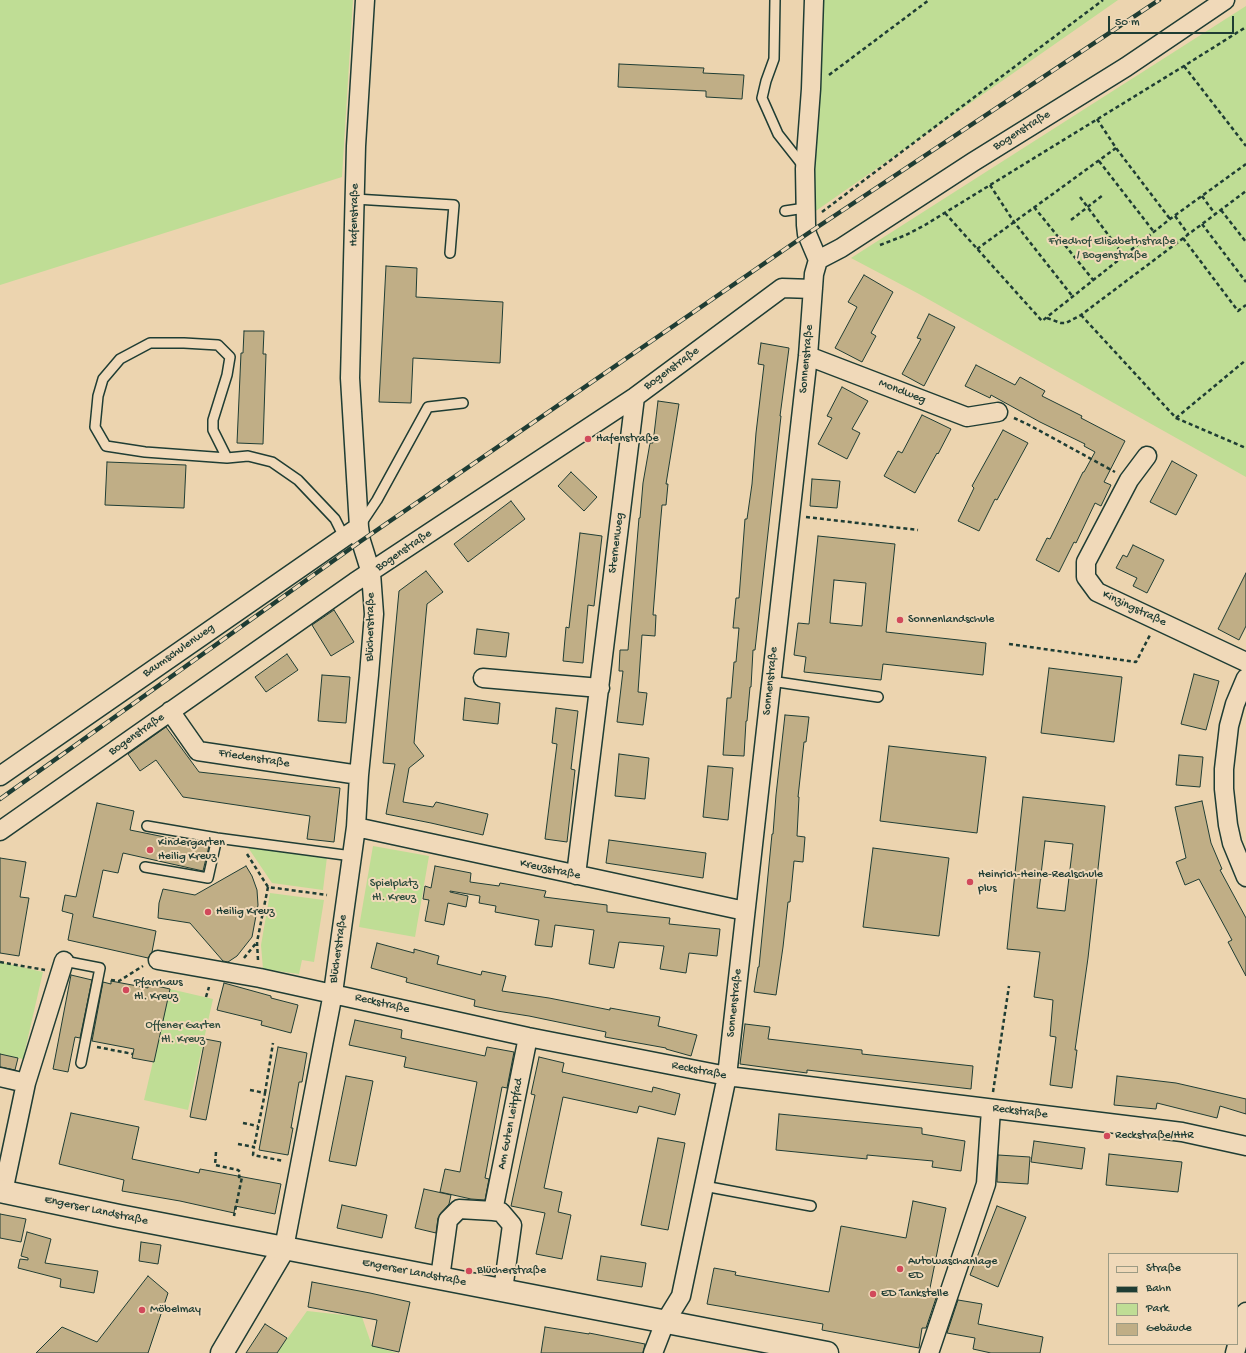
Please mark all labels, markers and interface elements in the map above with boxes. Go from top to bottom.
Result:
scale bar [1110,8,1236,34]
text: 50 m [1115,16,1140,30]
street label: Bogenstraße [991,108,1053,154]
street label: Hafenstraße [347,183,363,247]
park label: Friedhof Elisabethstraße / Bogenstraße [1049,235,1175,263]
street label: Sonnenstraße [797,324,817,394]
street label: Bogenstraße [642,344,702,394]
street label: Mondweg [876,376,928,408]
place label: Hafenstraße [596,432,659,446]
marker: Hafenstraße [583,434,593,444]
street label: Sternenweg [606,512,628,574]
street label: Bogenstraße [373,527,435,575]
street label: Kinzingstraße [1100,588,1168,630]
street label: Blücherstraße [363,592,379,662]
place label: Sonnenlandschule [908,613,995,627]
marker: Sonnenlandschule [895,615,905,625]
street label: Baumschulenweg [140,621,218,681]
street label: Sonnenstraße [760,646,782,716]
street label: Bogenstraße [106,711,168,759]
street label: Friedenstraße [217,746,291,772]
place label: Kindergarten Heilig Kreuz [158,836,225,864]
marker: Kindergarten Heilig Kreuz [145,845,155,855]
street label: Kreuzstraße [518,857,582,883]
place label: Heinrich-Heine-Realschule plus [978,868,1103,896]
park label: Spielplatz Hl. Kreuz [370,877,418,905]
marker: Heinrich-Heine-Realschule plus [965,877,975,887]
place label: Heilig Kreuz [216,905,275,919]
marker: Heilig Kreuz [203,907,213,917]
street label: Blücherstraße [327,914,351,984]
street label: Sonnenstraße [724,968,746,1038]
place label: Pfarrhaus Hl. Kreuz [134,976,183,1004]
marker: Pfarrhaus Hl. Kreuz [121,985,131,995]
street label: Reckstraße [353,991,411,1017]
park label: Offener Garten Hl. Kreuz [145,1019,221,1047]
street label: Reckstraße [670,1059,728,1083]
street label: Am Guten Leitpfad [495,1077,527,1171]
street label: Reckstraße [992,1101,1048,1123]
place label: Reckstraße/HHR [1115,1129,1193,1143]
marker: Reckstraße/HHR [1102,1131,1112,1141]
street label: Engerser Landstraße [43,1193,149,1229]
legend [1108,1253,1238,1345]
place label: Autowaschanlage ED [908,1255,997,1283]
street label: Engerser Landstraße [361,1256,467,1290]
text: Straße [1146,1262,1181,1276]
place label: Blücherstraße [477,1264,546,1278]
marker: Autowaschanlage ED [895,1264,905,1274]
marker: Blücherstraße [464,1266,474,1276]
text: Bahn [1146,1282,1171,1296]
place label: ED Tankstelle [881,1287,948,1301]
marker: ED Tankstelle [868,1289,878,1299]
text: Park [1146,1302,1169,1316]
place label: Möbelmay [150,1303,201,1317]
marker: Möbelmay [137,1305,147,1315]
text: Gebäude [1146,1322,1192,1336]

